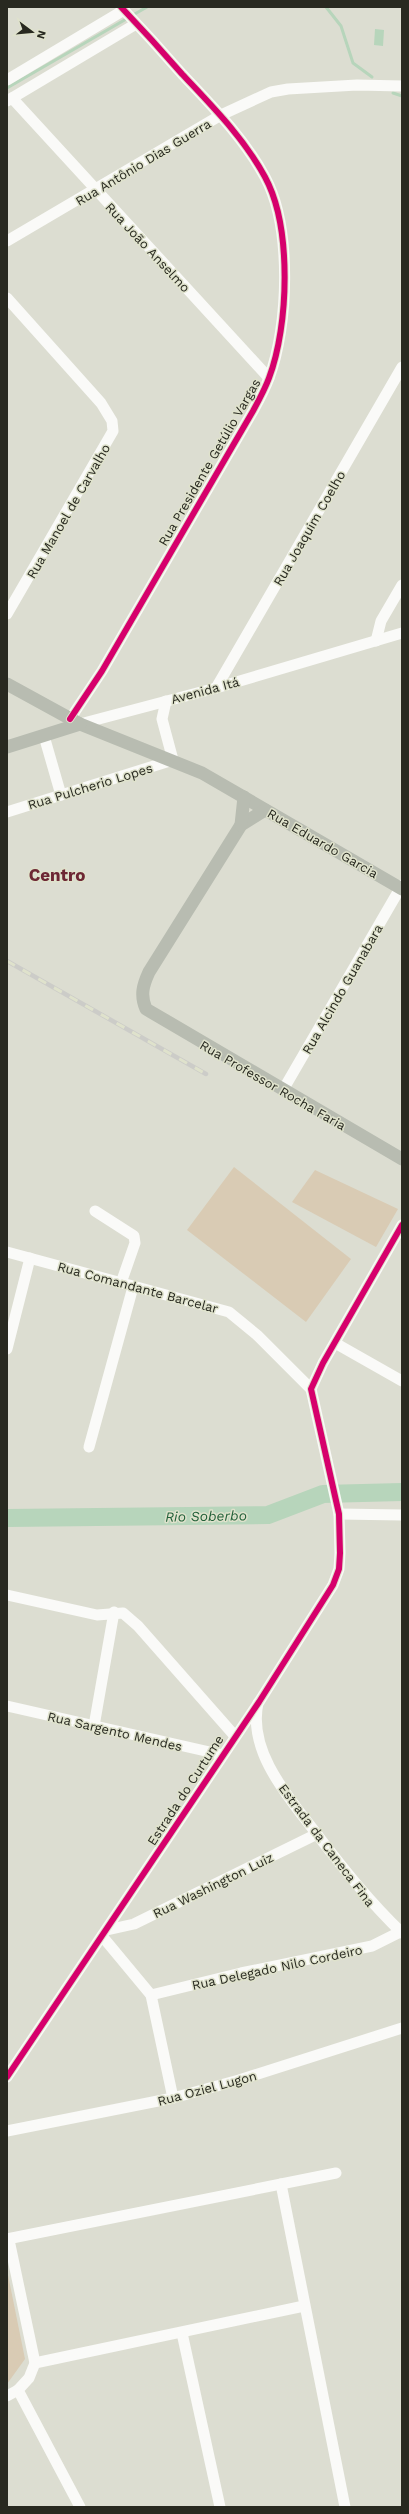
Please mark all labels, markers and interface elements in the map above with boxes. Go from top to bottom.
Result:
north arrow [12,12,52,52]
text: N [34,29,49,40]
street label: Rua Antônio Dias Guerra [73,116,214,209]
street label: Rua João Anselmo [102,199,193,295]
street label: Rua Presidente Getúlio Vargas [155,376,264,548]
street label: Rua Manoel de Carvalho [24,441,113,581]
street label: Rua Joaquim Coelho [270,468,349,589]
street label: Avenida Itá [169,674,242,707]
street label: Rua Pulcherio Lopes [26,760,154,813]
street label: Rua Eduardo Garcia [265,806,381,882]
district label: Centro [29,865,85,885]
street label: Rua Alcindo Guanabara [299,921,386,1057]
street label: Rua Professor Rocha Faria [197,1037,349,1134]
street label: Rua Comandante Barcelar [56,1259,220,1316]
water label: Rio Soberbo [165,1507,247,1525]
street label: Rua Sargento Mendes [46,1709,184,1754]
street label: Estrada do Curtume [144,1732,227,1848]
street label: Estrada da Caneca Fina [276,1781,378,1910]
street label: Rua Washington Luiz [151,1850,276,1921]
street label: Rua Delegado Nilo Cordeiro [190,1942,364,1993]
street label: Rua Oziel Lugon [156,2068,258,2109]

